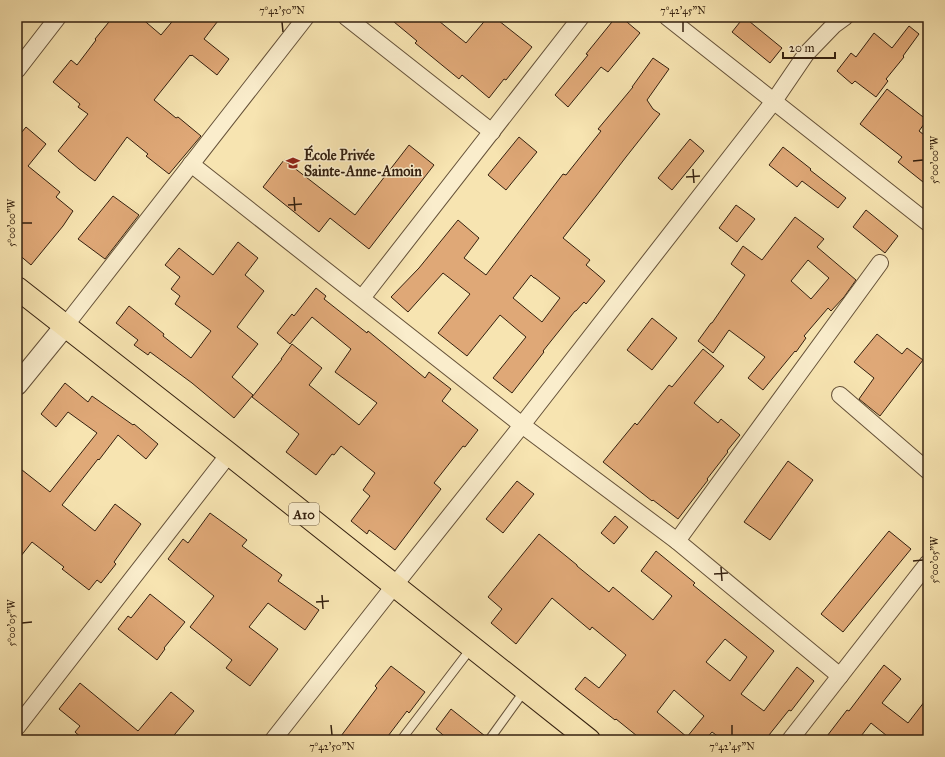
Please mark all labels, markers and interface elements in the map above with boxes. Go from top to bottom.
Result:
text: 7°42'50"N [259,5,305,17]
text: 7°42'45"N [660,5,706,17]
scale bar [783,34,835,60]
text: 20 m [789,41,815,55]
text: 5°00'00"W [929,135,941,184]
place label: École Privée Sainte-Anne-Amoin [304,145,422,180]
school or university icon: École Privée Sainte-Anne-Amoin [285,155,301,171]
text: 5°00'00"W [6,198,18,247]
road number: A10 [289,503,319,525]
text: 5°00'05"W [929,536,941,584]
text: 5°00'05"W [6,599,18,647]
text: 7°42'50"N [309,741,355,753]
text: 7°42'45"N [709,741,755,753]

